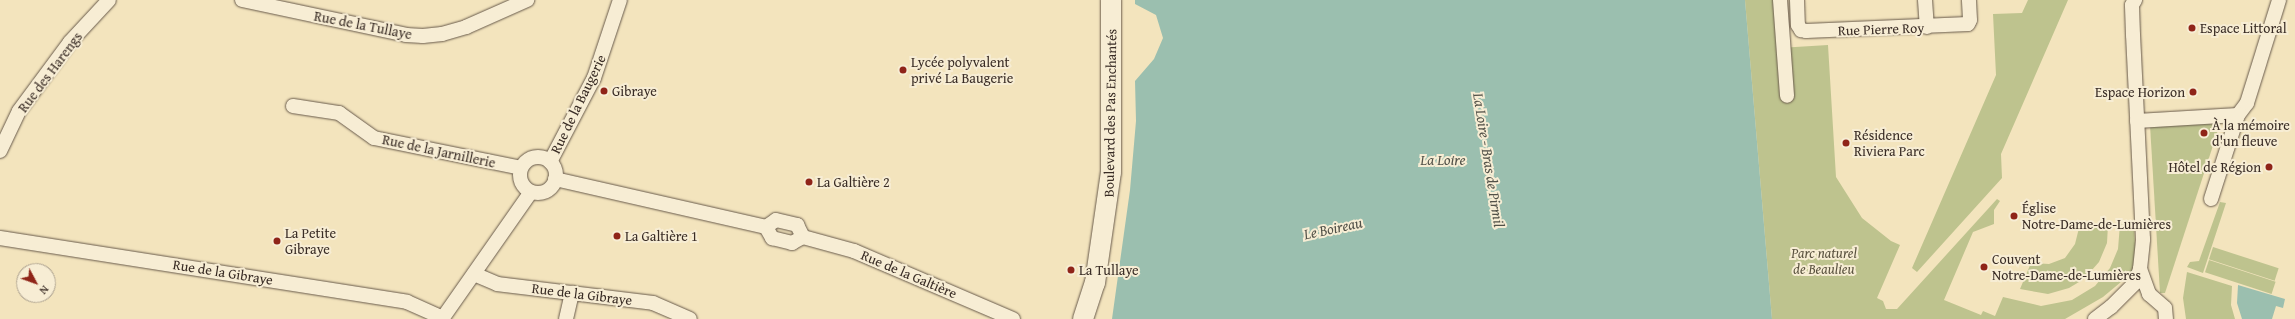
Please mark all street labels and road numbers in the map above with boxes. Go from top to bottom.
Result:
street label: Rue de la Tullaye [313,7,413,43]
street label: Rue Pierre Roy [1837,19,1925,39]
street label: Rue des Harengs [14,28,86,116]
street label: Boulevard des Pas Enchantés [1100,29,1120,197]
street label: Rue de la Baugerie [547,52,609,156]
street label: Rue de la Jarnillerie [381,131,497,171]
street label: Rue de la Galtière [859,246,959,302]
street label: Rue de la Gibraye [172,256,274,288]
street label: Rue de la Gibraye [531,280,633,308]

